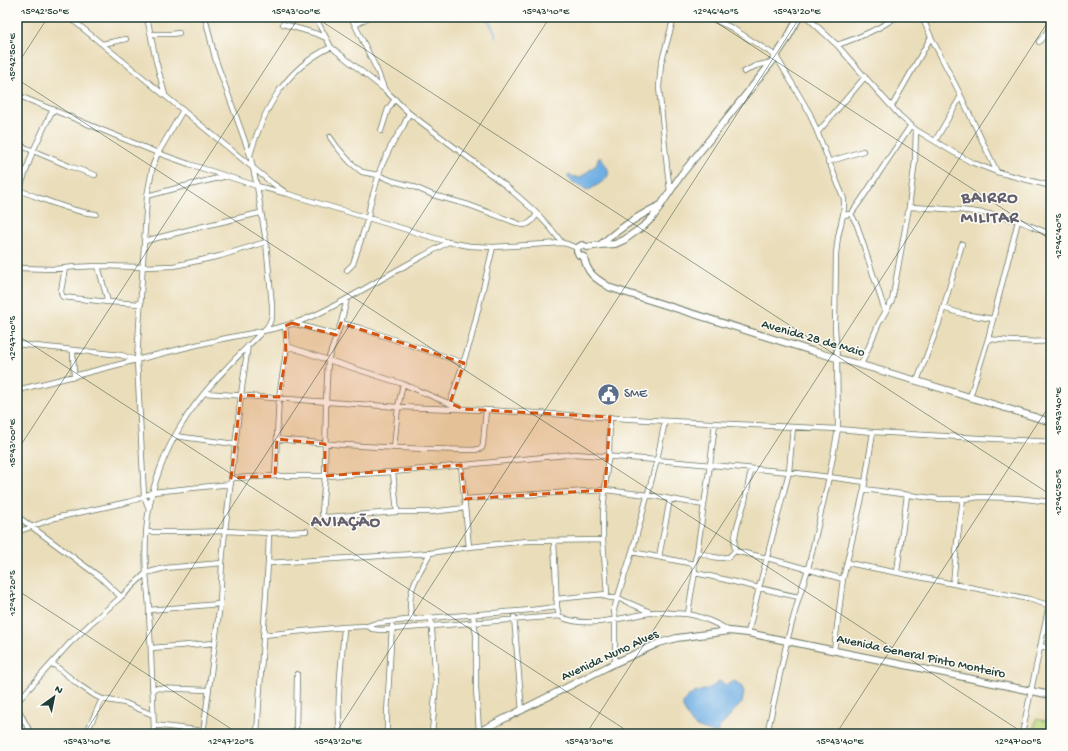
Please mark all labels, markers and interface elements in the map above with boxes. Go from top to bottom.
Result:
text: 15°42'50"E [20,6,69,18]
text: 15°43'00"E [271,6,321,18]
text: 15°43'10"E [522,6,570,18]
text: 12°46'40"S [693,6,739,18]
text: 15°43'20"E [772,6,821,18]
text: 15°42'50"E [7,33,19,82]
district label: BAIRRO MILITAR [961,189,1019,229]
text: 12°46'40"S [1053,213,1065,259]
text: 12°47'10"S [7,315,19,361]
street label: Avenida 28 de Maio [760,317,867,361]
public building icon: SME [596,381,622,407]
place label: SME [624,387,648,402]
text: 15°43'40"E [1053,387,1065,436]
text: 15°43'00"E [7,418,19,468]
text: 12°46'50"S [1053,469,1065,516]
district label: AVIAÇÃO [310,513,381,533]
text: 12°47'20"S [7,570,19,617]
street label: Avenida Nuno Alves [559,626,662,685]
street label: Avenida General Pinto Monteiro [835,632,1007,682]
north arrow [34,677,74,717]
text: N [52,683,65,697]
text: 15°43'10"E [63,736,111,748]
text: 12°47'20"S [207,736,254,748]
text: 15°43'20"E [313,736,362,748]
text: 15°43'30"E [564,736,614,748]
text: 15°43'40"E [815,736,864,748]
text: 12°47'00"S [994,736,1041,748]

